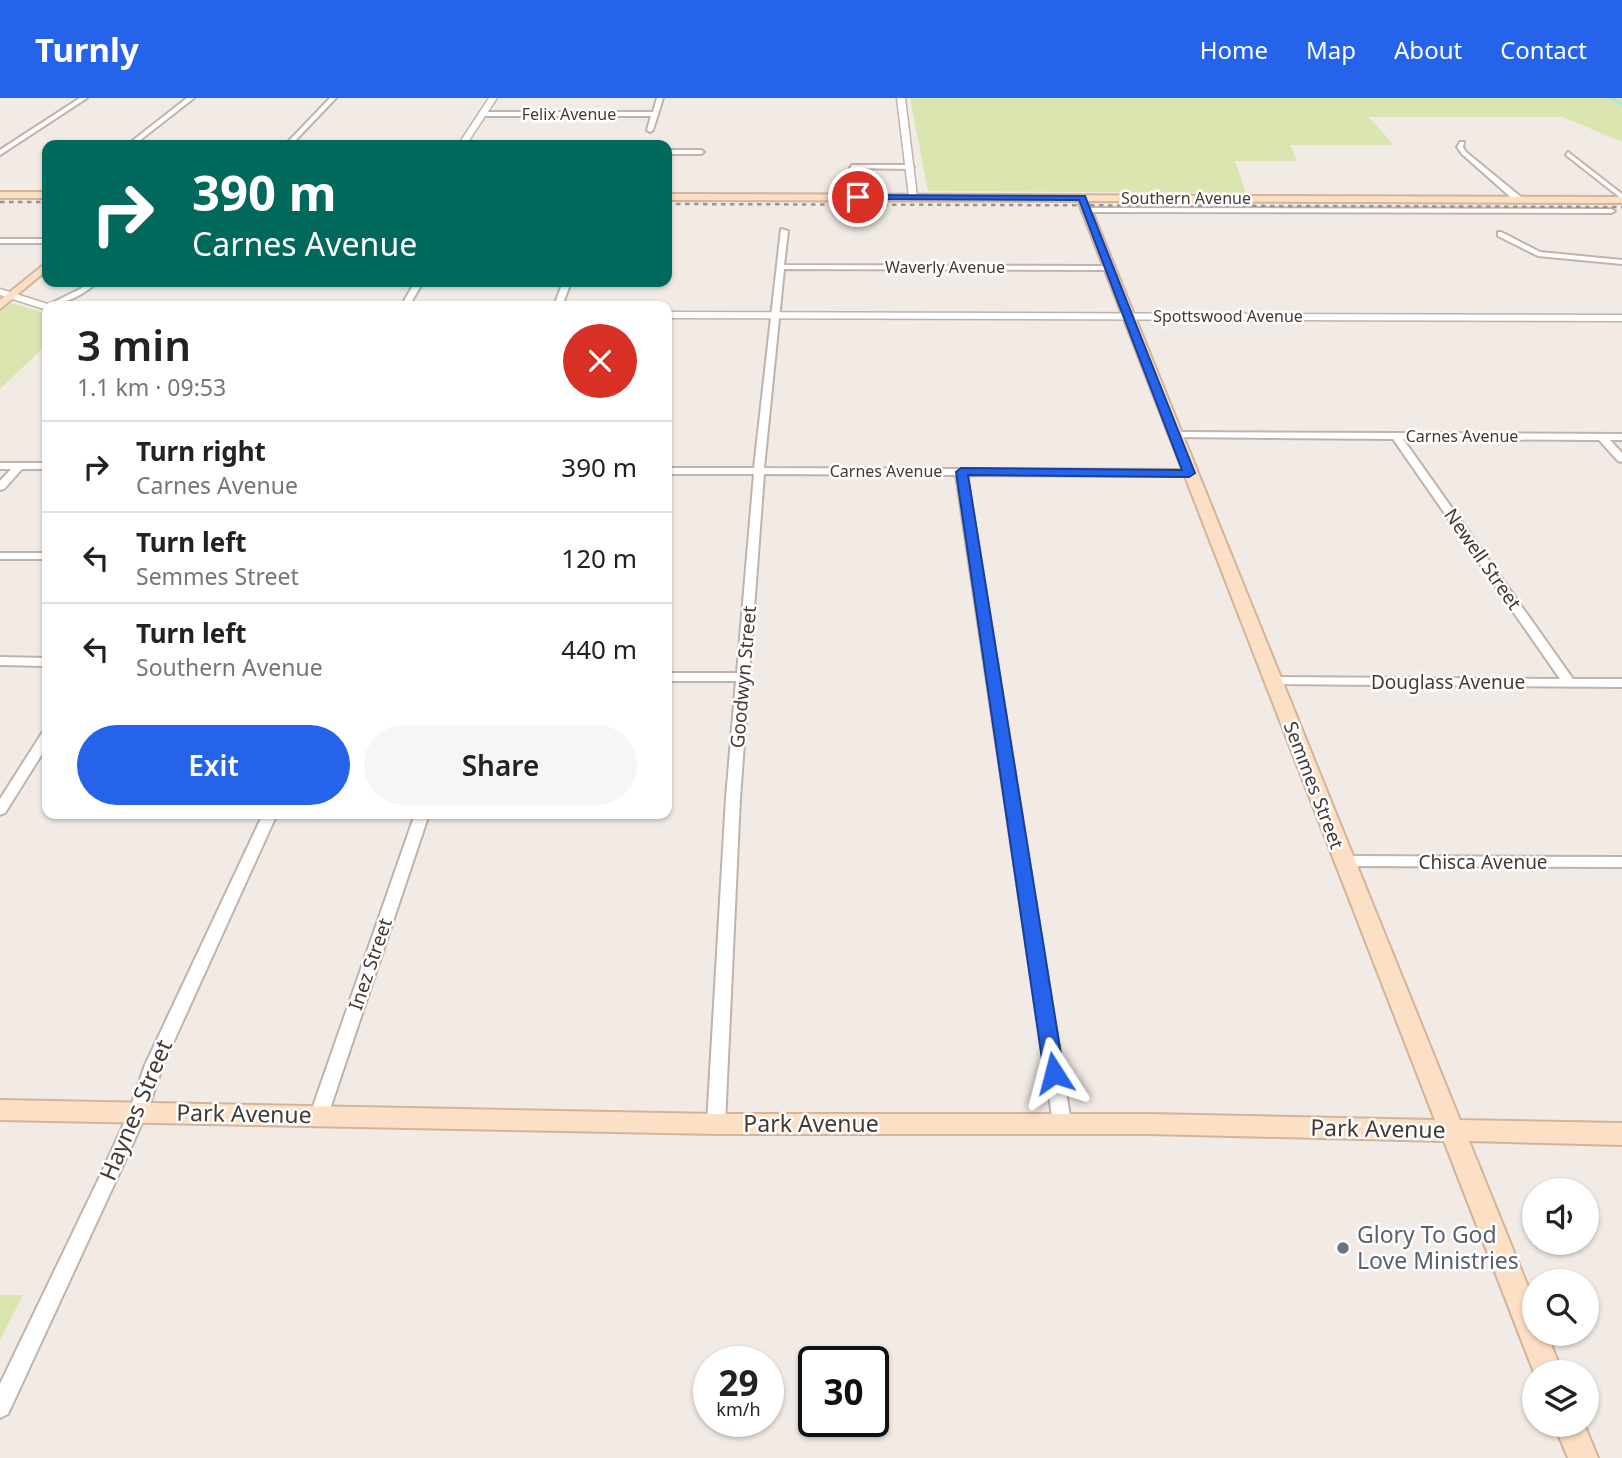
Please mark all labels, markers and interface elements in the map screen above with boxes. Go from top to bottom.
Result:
text: Turnly [35,27,139,72]
text: Home [1200,33,1268,66]
text: Map [1306,33,1356,66]
text: About [1394,33,1462,66]
text: Contact [1500,33,1587,66]
street label: Felix Avenue [522,103,616,125]
text: 390 m [192,159,337,225]
pin [828,167,888,227]
icon: right [77,168,168,259]
icon: arrive [839,178,877,216]
street label: Southern Avenue [1121,187,1251,209]
text: Carnes Avenue [192,222,417,265]
street label: Waverly Avenue [885,256,1005,278]
street label: Spottswood Avenue [1153,305,1303,327]
text: 3 min [77,316,191,373]
button: close [563,324,637,398]
text: 1.1 km · 09:53 [77,371,226,403]
street label: Carnes Avenue [1406,425,1518,447]
text: Turn right [136,433,266,469]
icon: right [77,448,115,486]
text: 390 m [561,449,637,485]
street label: Carnes Avenue [830,460,942,482]
text: Carnes Avenue [136,469,298,501]
street label: Newell Street [1438,503,1528,615]
text: Turn left [136,524,247,560]
icon: left [77,539,115,577]
text: 120 m [561,540,637,576]
text: Semmes Street [136,560,299,592]
street label: Goodwyn Street [724,605,762,749]
text: Turn left [136,615,247,651]
icon: left [77,630,115,668]
text: 440 m [561,631,637,667]
text: Southern Avenue [136,651,323,683]
street label: Douglass Avenue [1371,669,1525,695]
street label: Semmes Street [1278,718,1350,853]
button: Exit [77,725,350,805]
button: Share [364,725,637,805]
street label: Chisca Avenue [1418,849,1548,875]
street label: Inez Street [342,914,398,1013]
street label: Haynes Street [91,1034,179,1185]
position arrow [1017,1036,1091,1110]
street label: Park Avenue [176,1096,312,1130]
street label: Park Avenue [743,1107,879,1139]
street label: Park Avenue [1310,1111,1446,1145]
map controls [1522,1178,1599,1437]
button: sound [1522,1178,1599,1255]
place label: Glory To God Love Ministries [1357,1218,1519,1276]
marker: Glory To God Love Ministries [1335,1240,1351,1256]
button: search [1522,1269,1599,1346]
speed limit sign: 30 [798,1346,889,1437]
text: 29 [718,1359,759,1406]
button: layers [1522,1360,1599,1437]
text: km/h [716,1397,761,1421]

